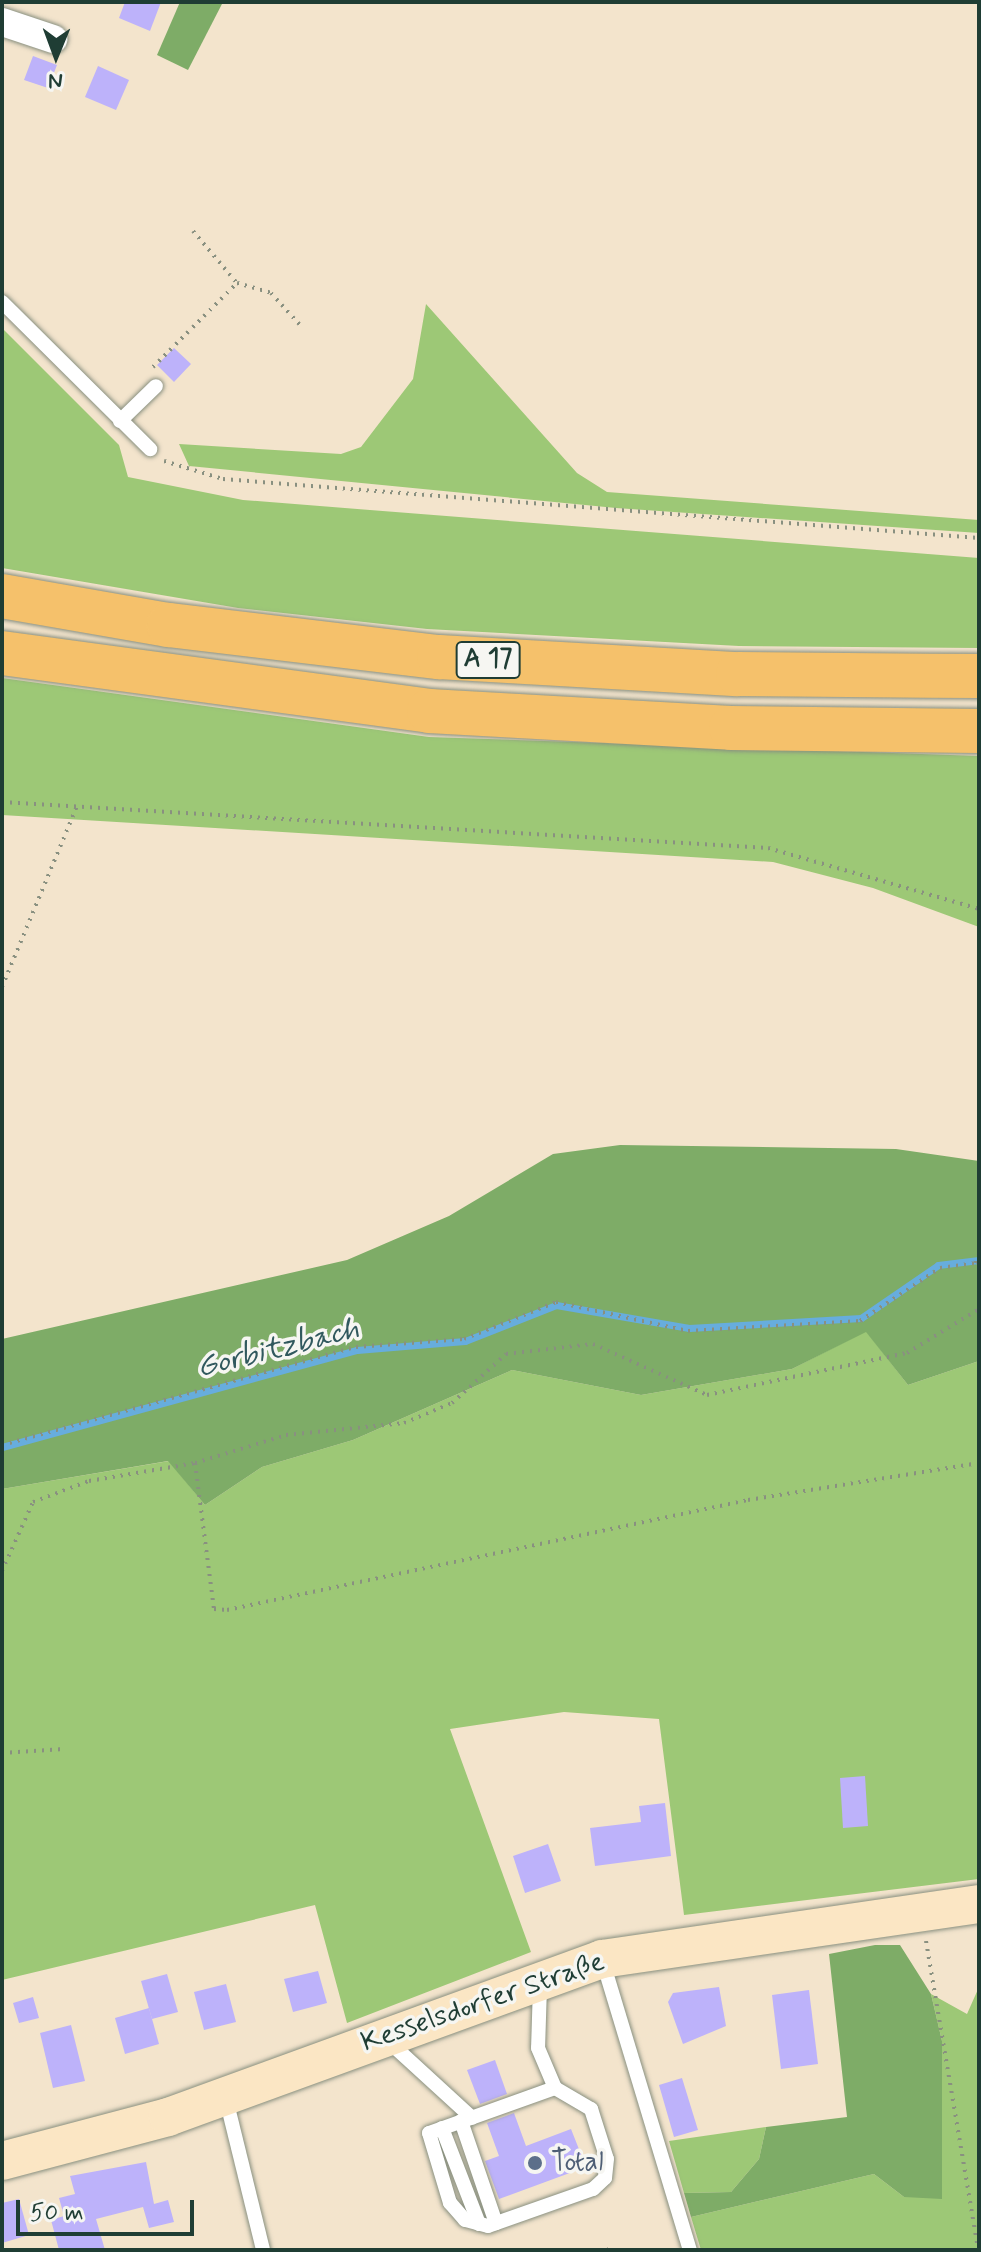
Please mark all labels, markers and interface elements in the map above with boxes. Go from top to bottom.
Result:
north arrow [16,16,96,96]
text: N [48,66,63,94]
road number: A 17 [454,638,522,682]
water label: Gorbitzbach [193,1312,363,1386]
street label: Kesselsdorfer Straße [357,1946,609,2060]
place label: Total [551,2146,604,2180]
marker: Total [526,2154,544,2172]
scale bar [20,2184,198,2234]
text: 50 m [30,2198,84,2229]

